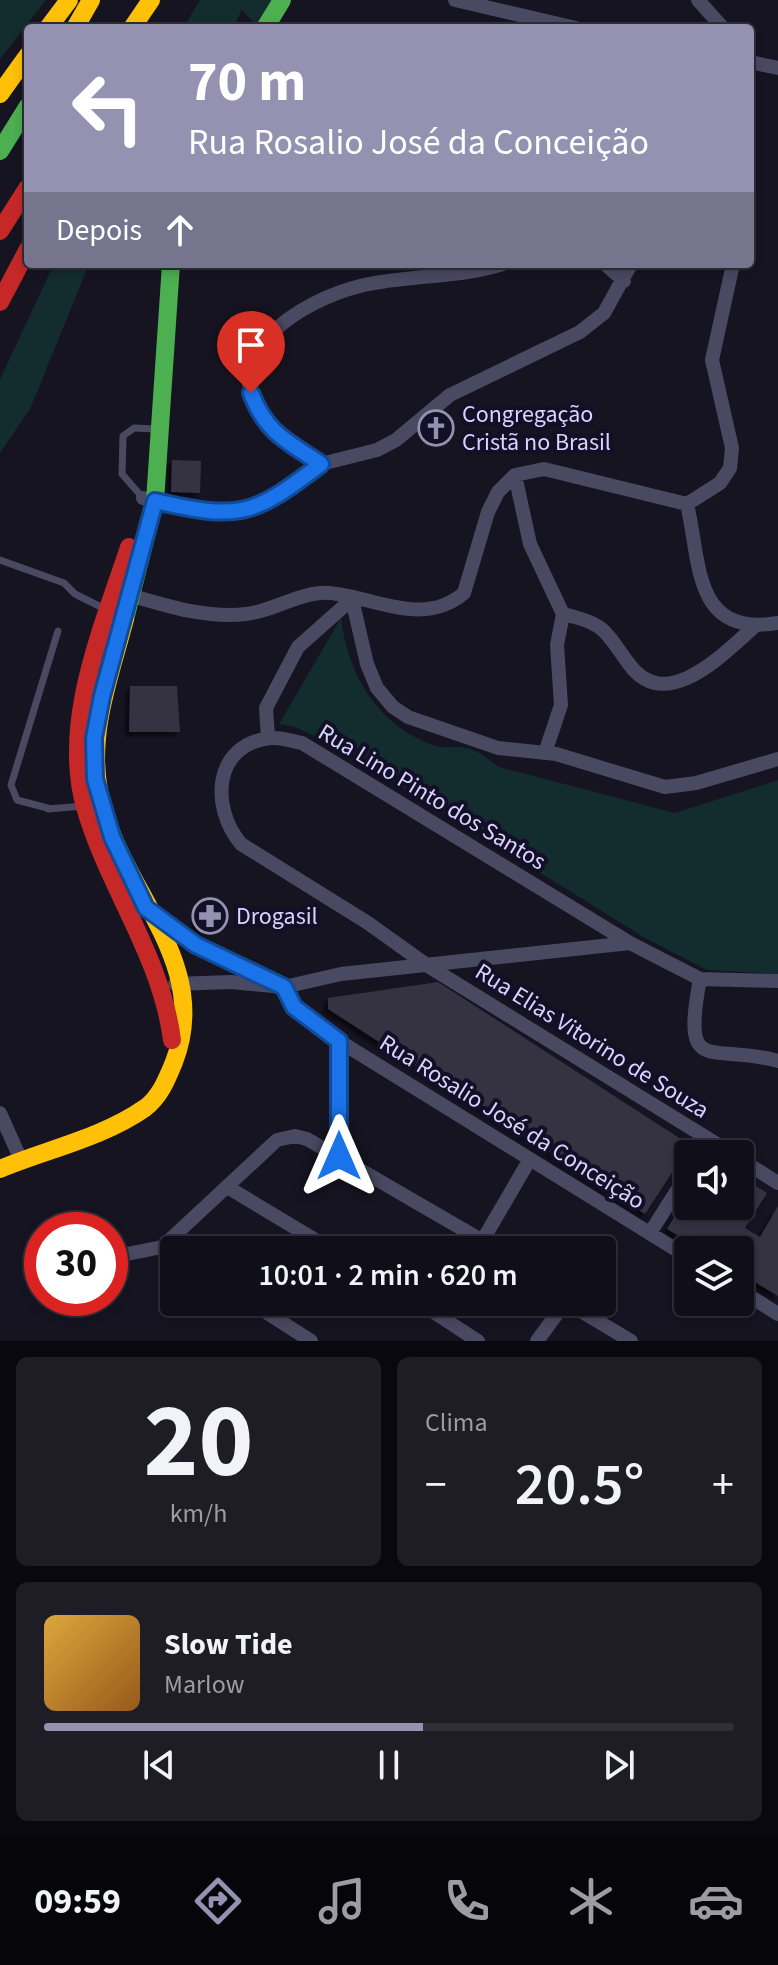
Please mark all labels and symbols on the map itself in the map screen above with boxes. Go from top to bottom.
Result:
pin [217,311,285,393]
place label: Congregação Cristã no Brasil [462,397,611,460]
church icon: Congregação Cristã no Brasil [417,409,455,447]
street label: Rua Lino Pinto dos Santos [311,715,553,879]
pharmacy icon: Drogasil [191,897,229,935]
place label: Drogasil [236,899,318,934]
street label: Rua Elias Vitorino de Souza [468,955,716,1127]
street label: Rua Rosalio José da Conceição [372,1026,652,1218]
position arrow [297,1114,381,1198]
speed limit sign: 30 [24,1212,128,1316]

